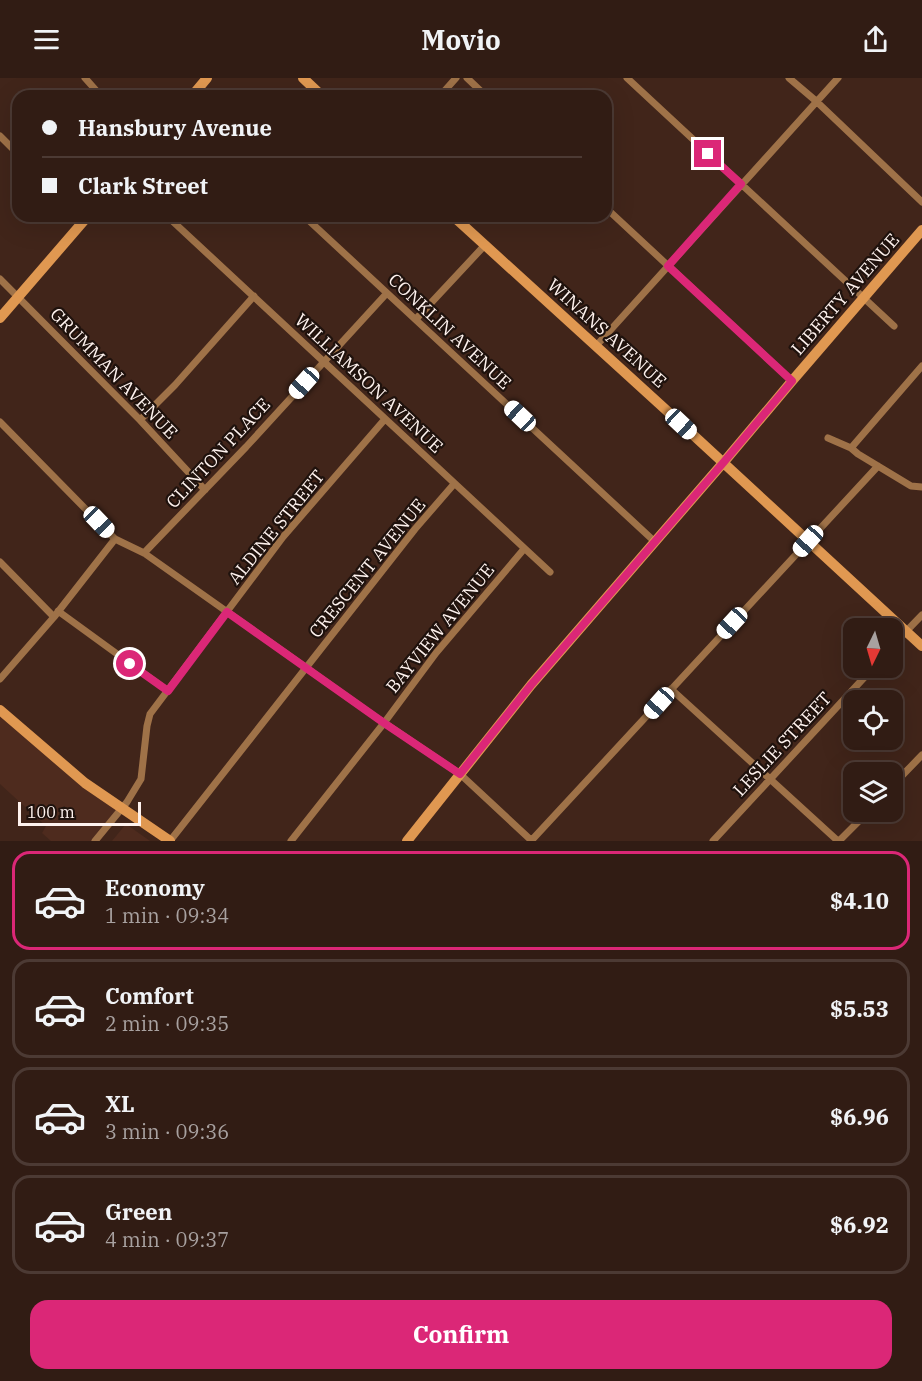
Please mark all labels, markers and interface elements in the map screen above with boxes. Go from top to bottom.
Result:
text: Movio [421,22,501,57]
icon: menu [30,23,63,56]
icon: share [859,23,892,56]
text: Hansbury Avenue [78,113,272,142]
route end [694,140,721,167]
text: Clark Street [78,171,208,200]
street label: LIBERTY AVENUE [786,229,904,359]
street label: CONKLIN AVENUE [384,268,516,394]
street label: WINANS AVENUE [543,273,671,393]
street label: GRUMMAN AVENUE [45,303,183,443]
street label: WILLIAMSON AVENUE [290,308,448,458]
car [285,364,323,402]
street label: CLINTON PLACE [161,393,275,513]
car [501,397,539,435]
car [662,405,700,443]
street label: ALDINE STREET [223,465,329,589]
street label: CRESCENT AVENUE [304,494,430,642]
car [80,503,118,541]
car [789,522,827,560]
street label: BAYVIEW AVENUE [381,559,499,697]
car [713,604,751,642]
north arrow [843,618,903,678]
map controls [843,618,903,822]
route start [116,650,143,677]
car [640,684,678,722]
street label: LESLIE STREET [728,687,836,801]
button: locate [843,690,903,750]
button: layers [843,762,903,822]
scale bar [18,799,141,826]
text: 100 m [27,802,75,822]
text: Economy [105,873,205,902]
icon: car [33,874,87,928]
text: $4.10 [830,886,889,915]
text: 1 min · 09:34 [105,902,229,929]
text: Comfort [105,981,194,1010]
icon: car [33,982,87,1036]
text: $5.53 [830,994,889,1023]
text: 2 min · 09:35 [105,1010,229,1037]
text: XL [105,1089,135,1118]
icon: car [33,1090,87,1144]
text: $6.96 [830,1102,889,1131]
text: 3 min · 09:36 [105,1118,229,1145]
text: Green [105,1197,172,1226]
icon: car [33,1198,87,1252]
text: $6.92 [830,1210,889,1239]
text: 4 min · 09:37 [105,1226,229,1253]
button: Confirm [30,1300,892,1369]

